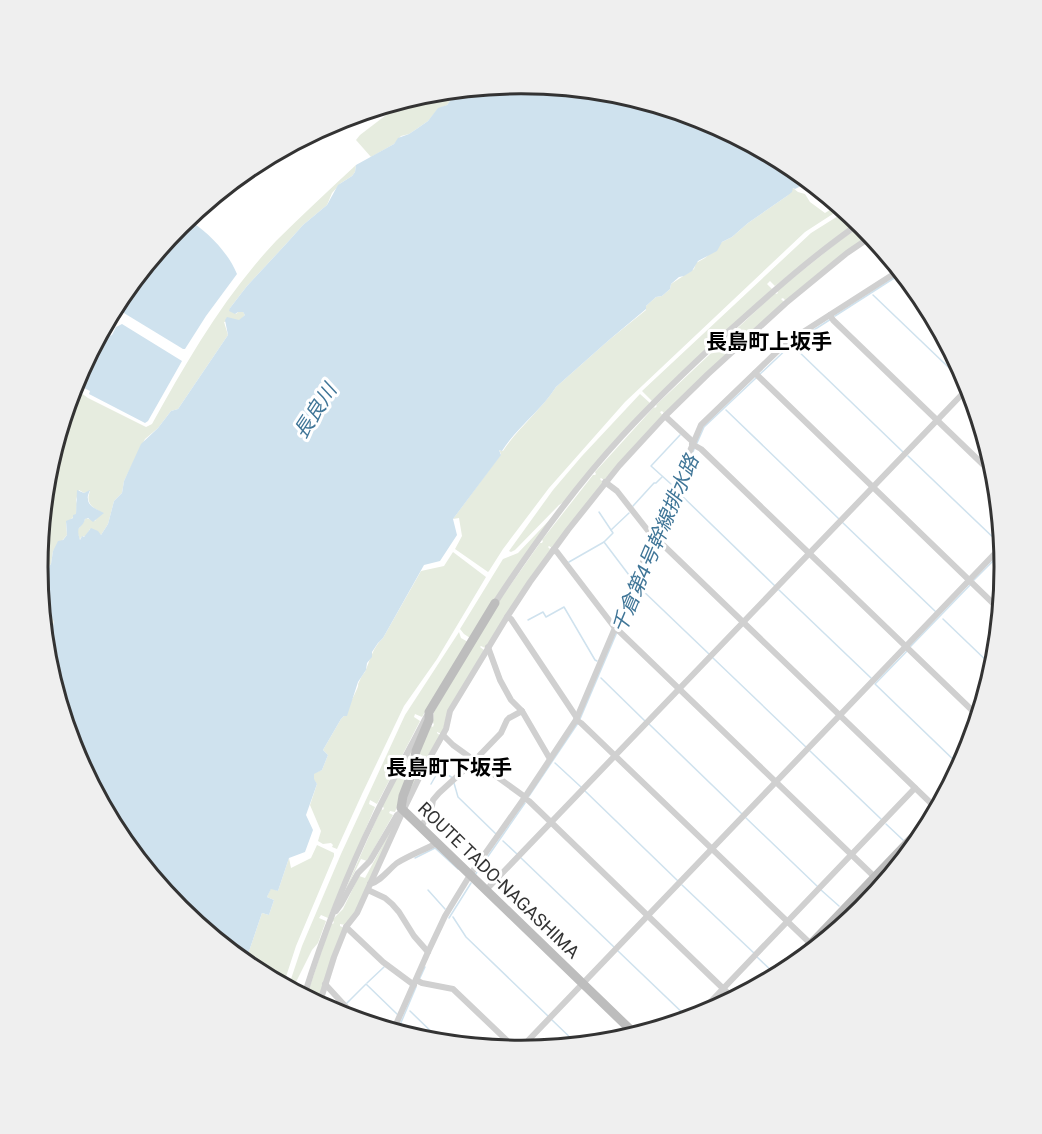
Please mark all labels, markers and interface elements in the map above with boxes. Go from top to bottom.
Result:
district label: 長島町上坂手 [706,330,832,354]
water label: 長良川 [289,378,342,443]
water label: 千倉第4号幹線排水路 [607,450,704,637]
district label: 長島町下坂手 [386,756,512,780]
street label: ROUTE TADO-NAGASHIMA [414,797,584,963]

